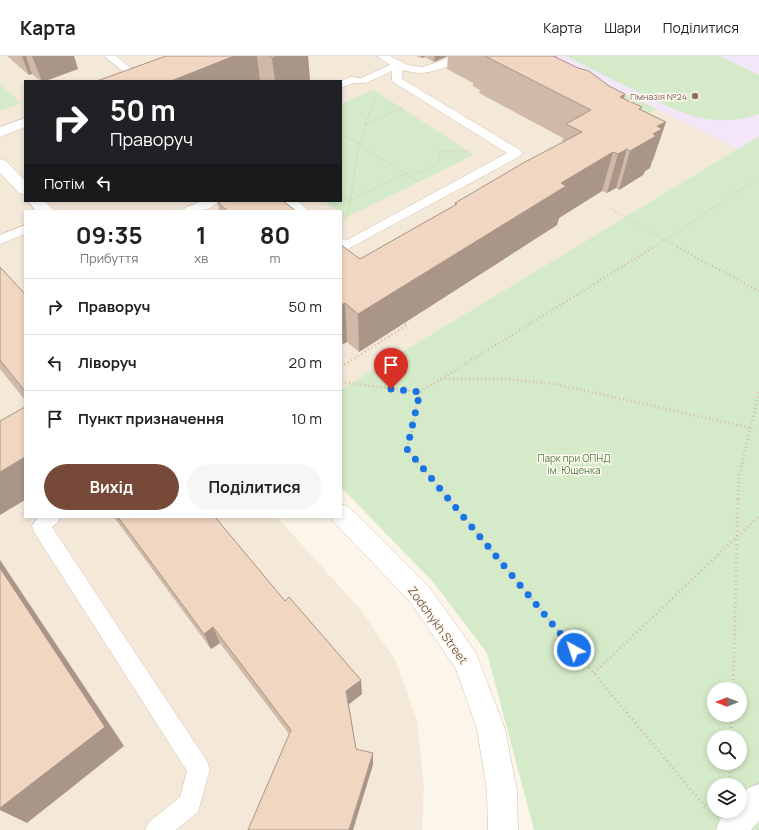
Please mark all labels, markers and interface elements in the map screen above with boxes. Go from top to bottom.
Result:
text: Карта [20,15,76,41]
text: Карта [543,18,582,37]
text: Шари [604,18,641,37]
text: Поділитися [663,18,739,37]
place label: Гімназія №24 [630,90,687,103]
text: 50 m [110,91,176,129]
marker: Гімназія №24 [690,91,700,101]
icon: right [44,96,96,148]
text: Праворуч [110,127,193,151]
icon: left [93,172,115,194]
text: Потім [44,173,85,194]
text: 09:35 [76,218,143,251]
text: 1 [196,218,206,251]
text: 80 [260,218,290,251]
text: Прибуття [80,249,138,267]
text: хв [194,249,208,267]
text: m [270,249,281,267]
icon: right [44,296,66,318]
text: Праворуч [78,296,150,317]
text: 50 m [288,296,322,317]
pin [374,348,408,389]
icon: left [44,352,66,374]
text: Ліворуч [78,352,137,373]
text: 20 m [289,352,322,373]
icon: arrive [380,354,402,376]
icon: arrive [44,408,66,430]
text: Пункт призначення [78,408,224,429]
text: 10 m [291,408,322,429]
park label: Парк при ОПНД ім. Ющенка [537,451,611,477]
button: Вихід [44,464,179,510]
button: Поділитися [187,464,322,510]
street label: Zodchykh Street [404,583,472,668]
position arrow [553,629,595,671]
north arrow [707,682,747,722]
map controls [707,682,747,818]
button: search [707,730,747,770]
button: layers [707,778,747,818]

